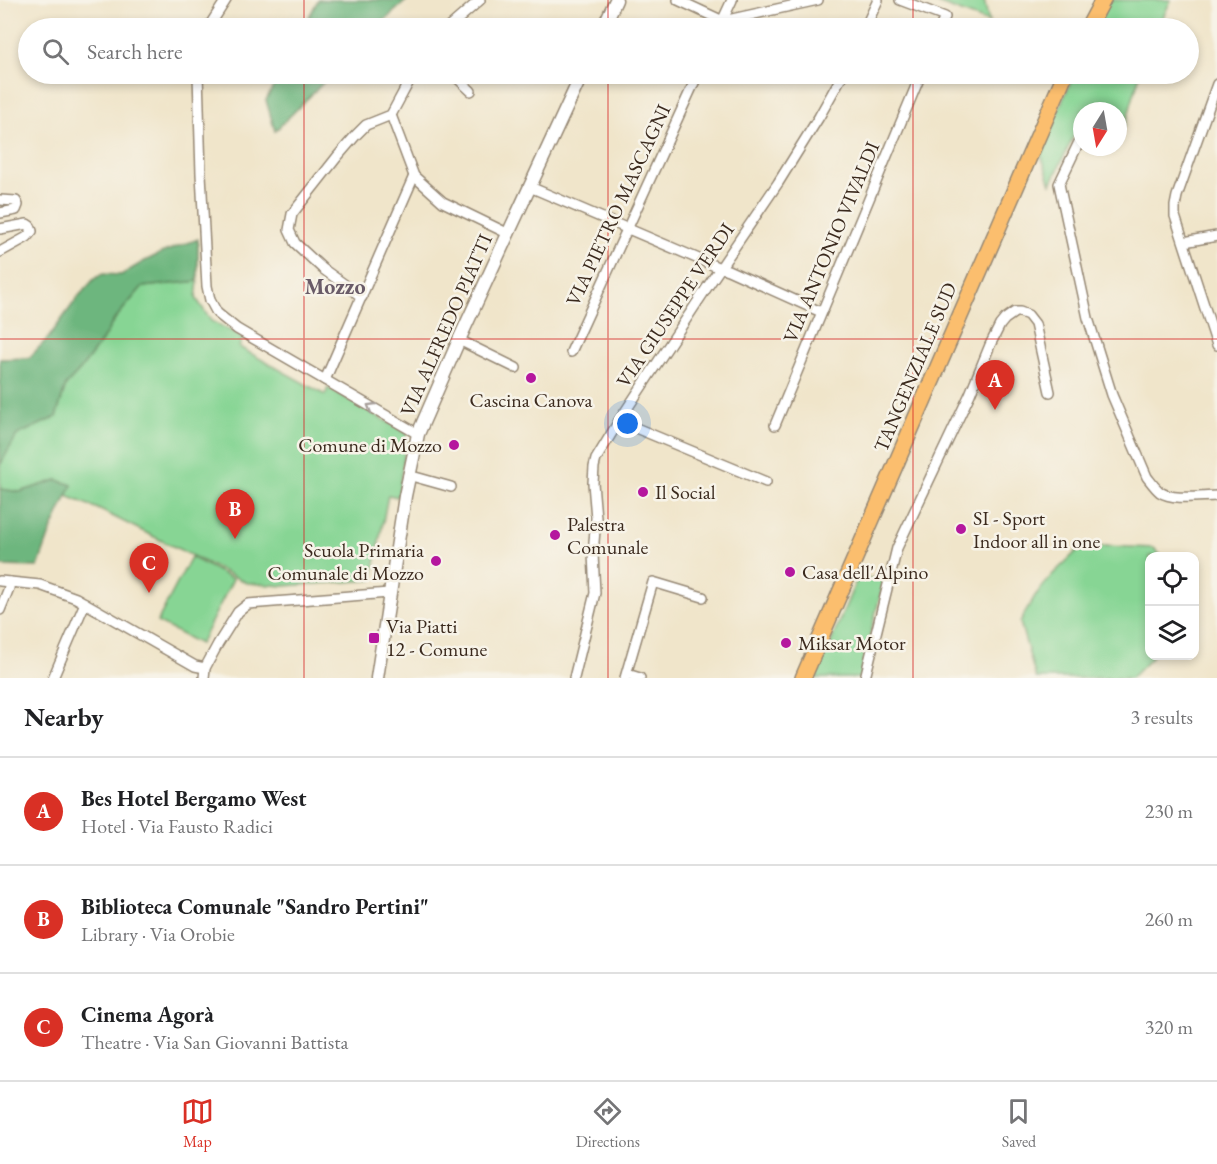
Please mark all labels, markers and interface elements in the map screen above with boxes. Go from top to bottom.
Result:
search box [18,18,1199,84]
icon: search [39,35,72,68]
text: Search here [87,37,182,66]
street label: VIA PIETRO MASCAGNI [560,100,676,310]
north arrow [1073,102,1127,156]
street label: VIA ANTONIO VIVALDI [777,137,885,347]
street label: VIA GIUSEPPE VERDI [610,218,740,392]
street label: VIA ALFREDO PIATTI [394,230,498,420]
district label: Mozzo [304,272,366,301]
street label: TANGENZIALE SUD [867,278,963,456]
pin: A [976,360,1014,410]
marker: Cascina Canova [524,371,538,385]
place label: Cascina Canova [470,387,593,413]
one-way arrow [367,403,378,414]
your location [613,409,642,438]
place label: Comune di Mozzo [298,432,442,458]
marker: Comune di Mozzo [447,438,461,452]
place label: Il Social [655,479,716,505]
marker: Il Social [636,485,650,499]
pin: B [216,490,254,539]
place label: SI - Sport Indoor all in one [973,505,1100,554]
place label: Palestra Comunale [567,511,649,560]
marker: SI - Sport Indoor all in one [954,522,968,536]
marker: Palestra Comunale [548,528,562,542]
place label: Scuola Primaria Comunale di Mozzo [267,537,424,586]
pin: C [130,544,168,593]
map controls [1145,552,1199,660]
button: locate [1145,552,1199,606]
marker: Scuola Primaria Comunale di Mozzo [429,554,443,568]
place label: Casa dell'Alpino [802,559,929,585]
marker: Casa dell'Alpino [783,565,797,579]
button: layers [1145,606,1199,660]
place label: Via Piatti 12 - Comune [386,613,487,662]
place label: Miksar Motor [798,630,906,656]
marker: Via Piatti 12 - Comune [367,631,381,645]
marker: Miksar Motor [779,636,793,650]
text: Nearby [24,700,104,734]
text: 3 results [1130,704,1193,730]
text: Bes Hotel Bergamo West [81,784,306,813]
text: A [36,798,51,824]
text: 230 m [1145,798,1193,824]
text: Hotel · Via Fausto Radici [81,813,273,839]
text: Biblioteca Comunale "Sandro Pertini" [81,892,429,921]
text: B [37,906,50,932]
text: 260 m [1145,906,1193,932]
text: Library · Via Orobie [81,921,235,947]
text: Cinema Agorà [81,1000,214,1029]
text: C [36,1014,51,1040]
text: 320 m [1145,1014,1193,1040]
text: Theatre · Via San Giovanni Battista [81,1029,348,1055]
tab: Map [181,1095,214,1152]
tab: Directions [576,1095,640,1152]
tab: Saved [1002,1095,1036,1152]

